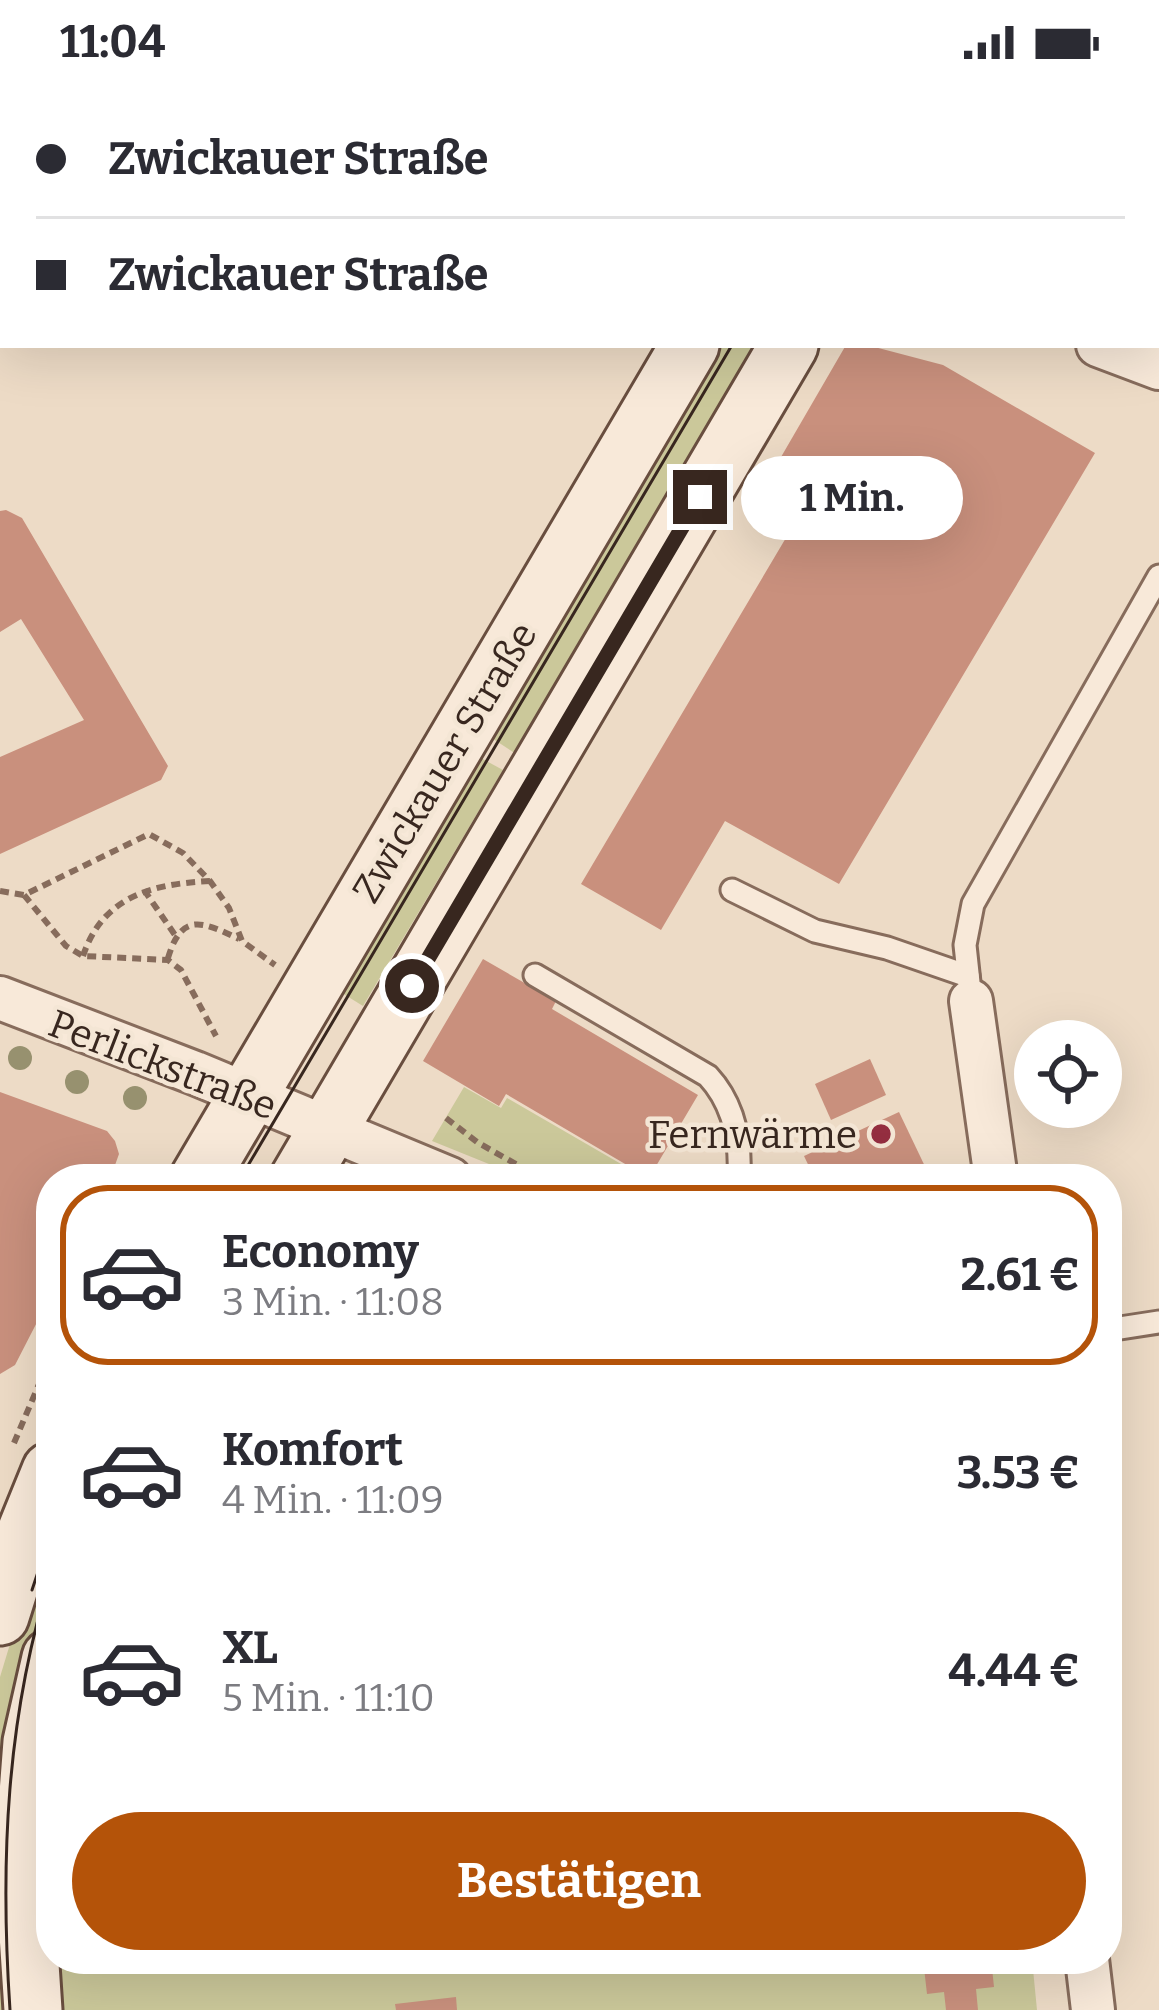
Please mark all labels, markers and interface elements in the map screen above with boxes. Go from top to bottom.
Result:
text: 11:04 [60,15,165,69]
text: Zwickauer Straße [108,132,488,186]
text: Zwickauer Straße [108,248,488,302]
callout: 1 Min. [742,455,964,539]
route end [673,470,727,524]
text: 1 Min. [799,475,905,521]
street label: Zwickauer Straße [343,614,547,911]
route start [385,959,439,1013]
street label: Perlickstraße [42,1000,283,1129]
map controls [1014,1020,1122,1128]
button: locate [1014,1020,1122,1128]
place label: Fernwärme [648,1112,857,1158]
marker: Fernwärme [868,1121,894,1147]
icon: car [78,1221,186,1329]
text: Economy [222,1225,419,1279]
text: 2.61 € [960,1248,1080,1302]
text: 3 Min. · 11:08 [222,1279,444,1325]
icon: car [78,1419,186,1527]
text: Komfort [222,1423,403,1477]
text: 3.53 € [957,1446,1080,1500]
text: 4 Min. · 11:09 [222,1477,444,1523]
icon: car [78,1617,186,1725]
text: XL [222,1621,278,1675]
text: 4.44 € [948,1644,1080,1698]
text: 5 Min. · 11:10 [222,1675,435,1721]
button: Bestätigen [72,1812,1086,1950]

